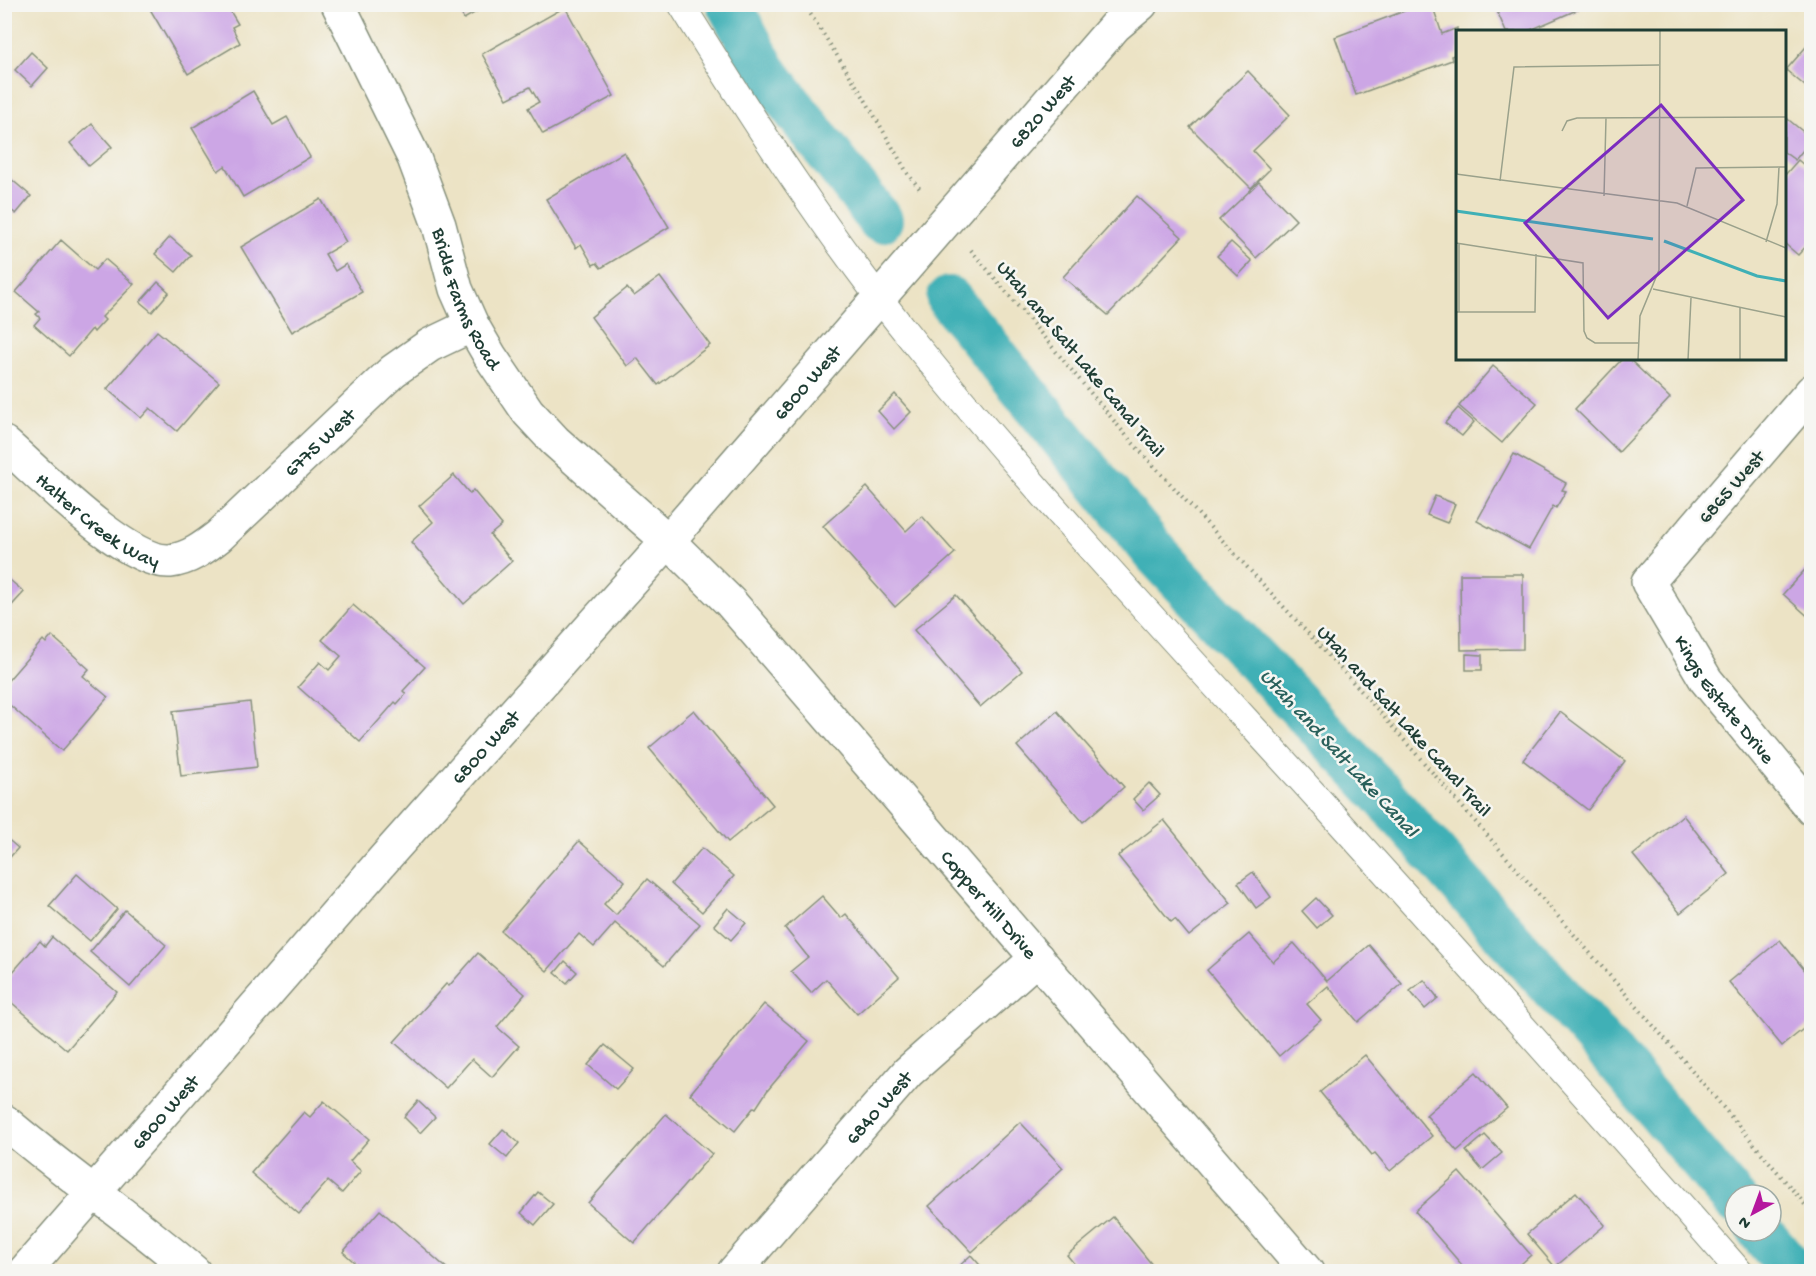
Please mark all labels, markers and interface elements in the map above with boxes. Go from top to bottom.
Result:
inset map [1456,30,1786,360]
street label: 6820 West [1006,70,1083,154]
street label: Bridle Farms Road [425,225,505,377]
street label: Utah and Salt Lake Canal Trail [990,257,1168,463]
street label: 6800 West [770,341,849,426]
street label: 6775 West [281,404,363,483]
street label: 6865 West [1695,446,1772,530]
street label: Halter Creek Way [29,469,161,575]
street label: Utah and Salt Lake Canal Trail [1313,619,1497,821]
street label: Kings Estate Drive [1667,632,1778,770]
water label: Utah and Salt Lake Canal [1255,663,1425,841]
street label: 6800 West [448,705,527,790]
street label: Copper Hill Drive [934,847,1041,966]
street label: 6840 West [842,1066,920,1150]
street label: 6800 West [128,1070,207,1156]
north arrow [1723,1183,1783,1243]
text: N [1735,1211,1756,1232]

